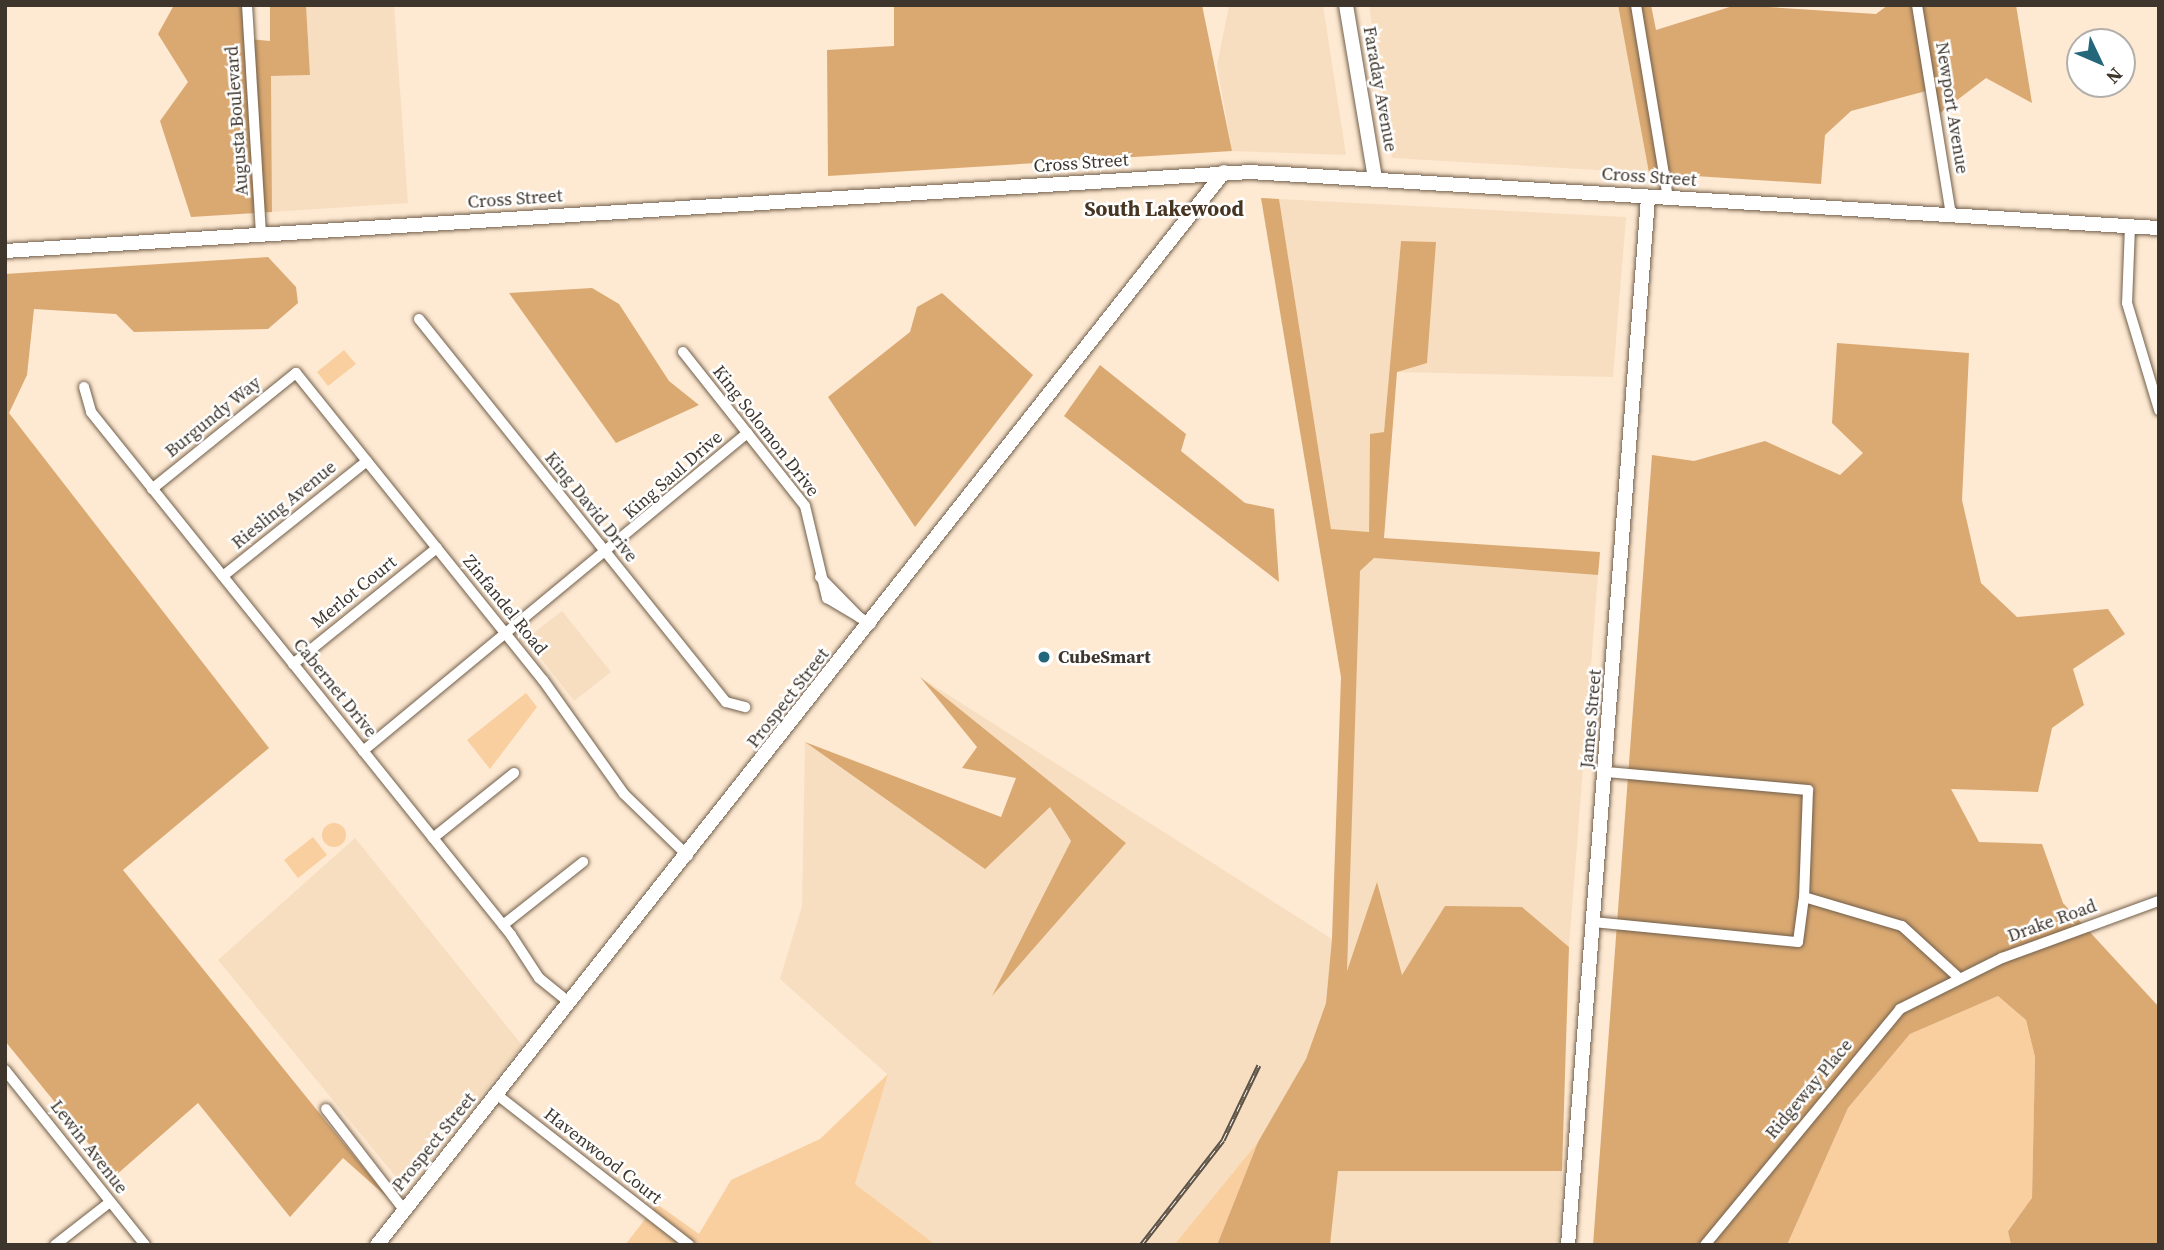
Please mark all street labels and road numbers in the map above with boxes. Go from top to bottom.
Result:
street label: Faraday Avenue [1358,25,1402,153]
street label: Newport Avenue [1931,41,1973,175]
street label: Augusta Boulevard [221,45,253,197]
street label: Cross Street [1033,149,1129,177]
street label: Cross Street [1601,163,1697,191]
street label: Cross Street [467,185,563,213]
street label: King Solomon Drive [708,361,824,501]
street label: Burgundy Way [161,372,265,462]
street label: King Saul Drive [619,426,727,524]
street label: King David Drive [540,448,642,566]
street label: Riesling Avenue [227,456,341,554]
street label: Merlot Court [307,551,401,633]
street label: Zinfandel Road [458,551,552,659]
street label: Cabernet Drive [288,634,382,742]
street label: Prospect Street [742,644,834,752]
street label: James Street [1576,669,1606,769]
street label: Drake Road [2005,895,2099,947]
street label: Ridgeway Place [1761,1035,1857,1143]
street label: Prospect Street [388,1088,480,1196]
street label: Lewin Avenue [46,1096,132,1198]
street label: Havenwood Court [540,1103,666,1209]

